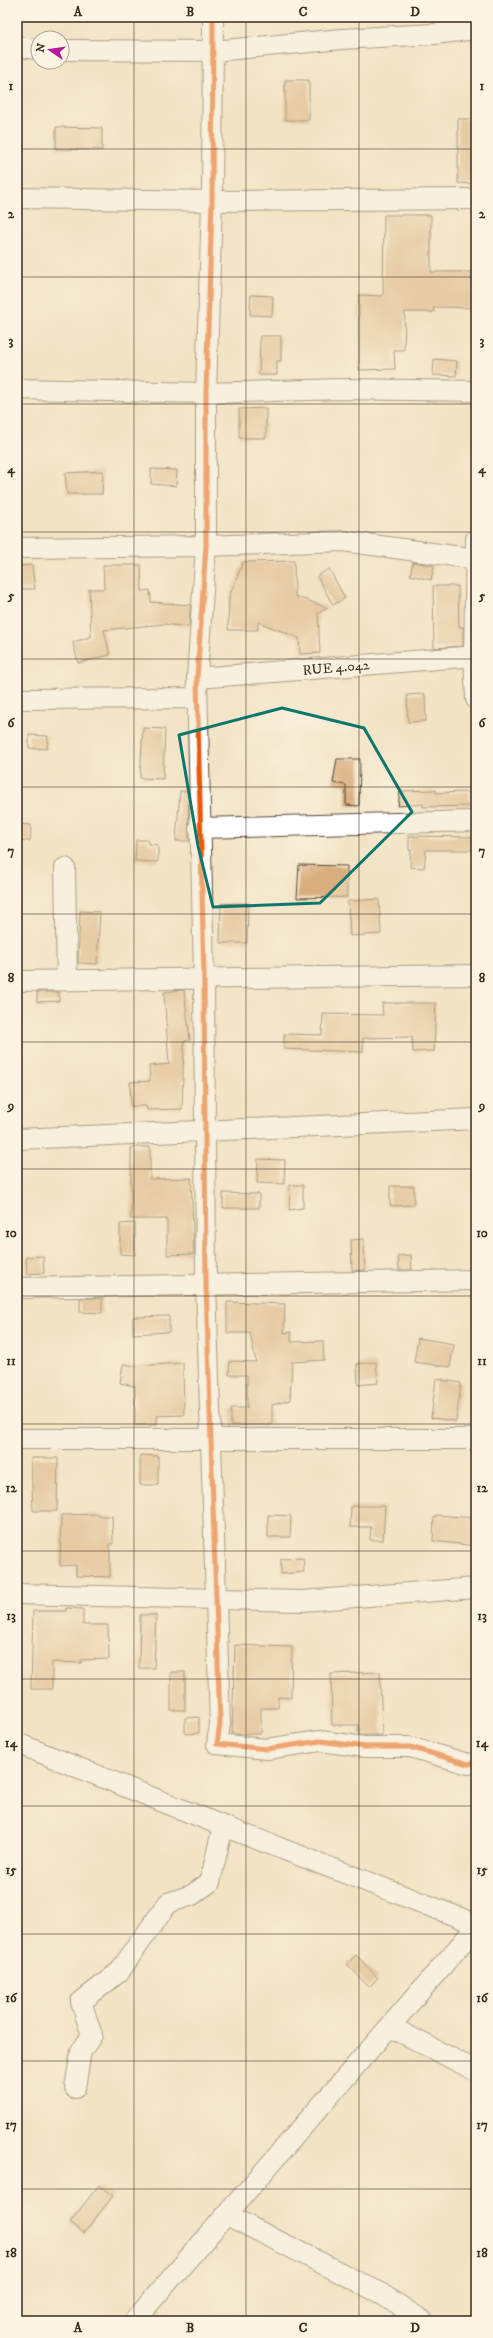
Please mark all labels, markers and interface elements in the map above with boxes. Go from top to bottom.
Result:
text: A [73,4,83,20]
text: B [186,4,194,20]
text: C [299,4,308,20]
text: D [410,4,420,20]
north arrow [30,30,70,70]
text: N [33,42,49,54]
text: 1 [9,78,14,94]
text: 1 [480,78,485,94]
text: 2 [8,206,15,222]
text: 2 [479,206,486,222]
text: 3 [9,333,14,349]
text: 3 [480,333,485,349]
text: 4 [6,461,15,478]
text: 4 [477,461,486,478]
text: 5 [7,588,15,604]
text: 5 [478,588,486,604]
street label: RUE 4.042 [302,656,370,680]
text: 6 [8,715,16,731]
text: 6 [479,715,487,731]
text: 7 [8,843,15,859]
text: 7 [479,843,486,859]
text: 8 [8,970,15,986]
text: 8 [479,970,486,986]
text: 9 [7,1098,14,1114]
text: 9 [478,1098,485,1114]
text: 10 [5,1225,17,1241]
text: 10 [476,1225,488,1241]
text: 11 [6,1353,16,1369]
text: 11 [477,1353,487,1369]
text: 12 [5,1480,17,1496]
text: 12 [476,1480,488,1496]
text: 13 [6,1608,16,1624]
text: 13 [477,1608,487,1624]
text: 14 [5,1735,18,1752]
text: 14 [476,1735,489,1752]
text: 15 [5,1862,17,1878]
text: 15 [476,1862,488,1878]
text: 16 [5,1990,18,2006]
text: 16 [476,1990,489,2006]
text: 17 [5,2117,17,2133]
text: 17 [476,2117,488,2133]
text: 18 [5,2245,17,2261]
text: 18 [476,2245,488,2261]
text: A [73,2320,83,2336]
text: B [186,2320,194,2336]
text: C [299,2320,308,2336]
text: D [410,2320,420,2336]

